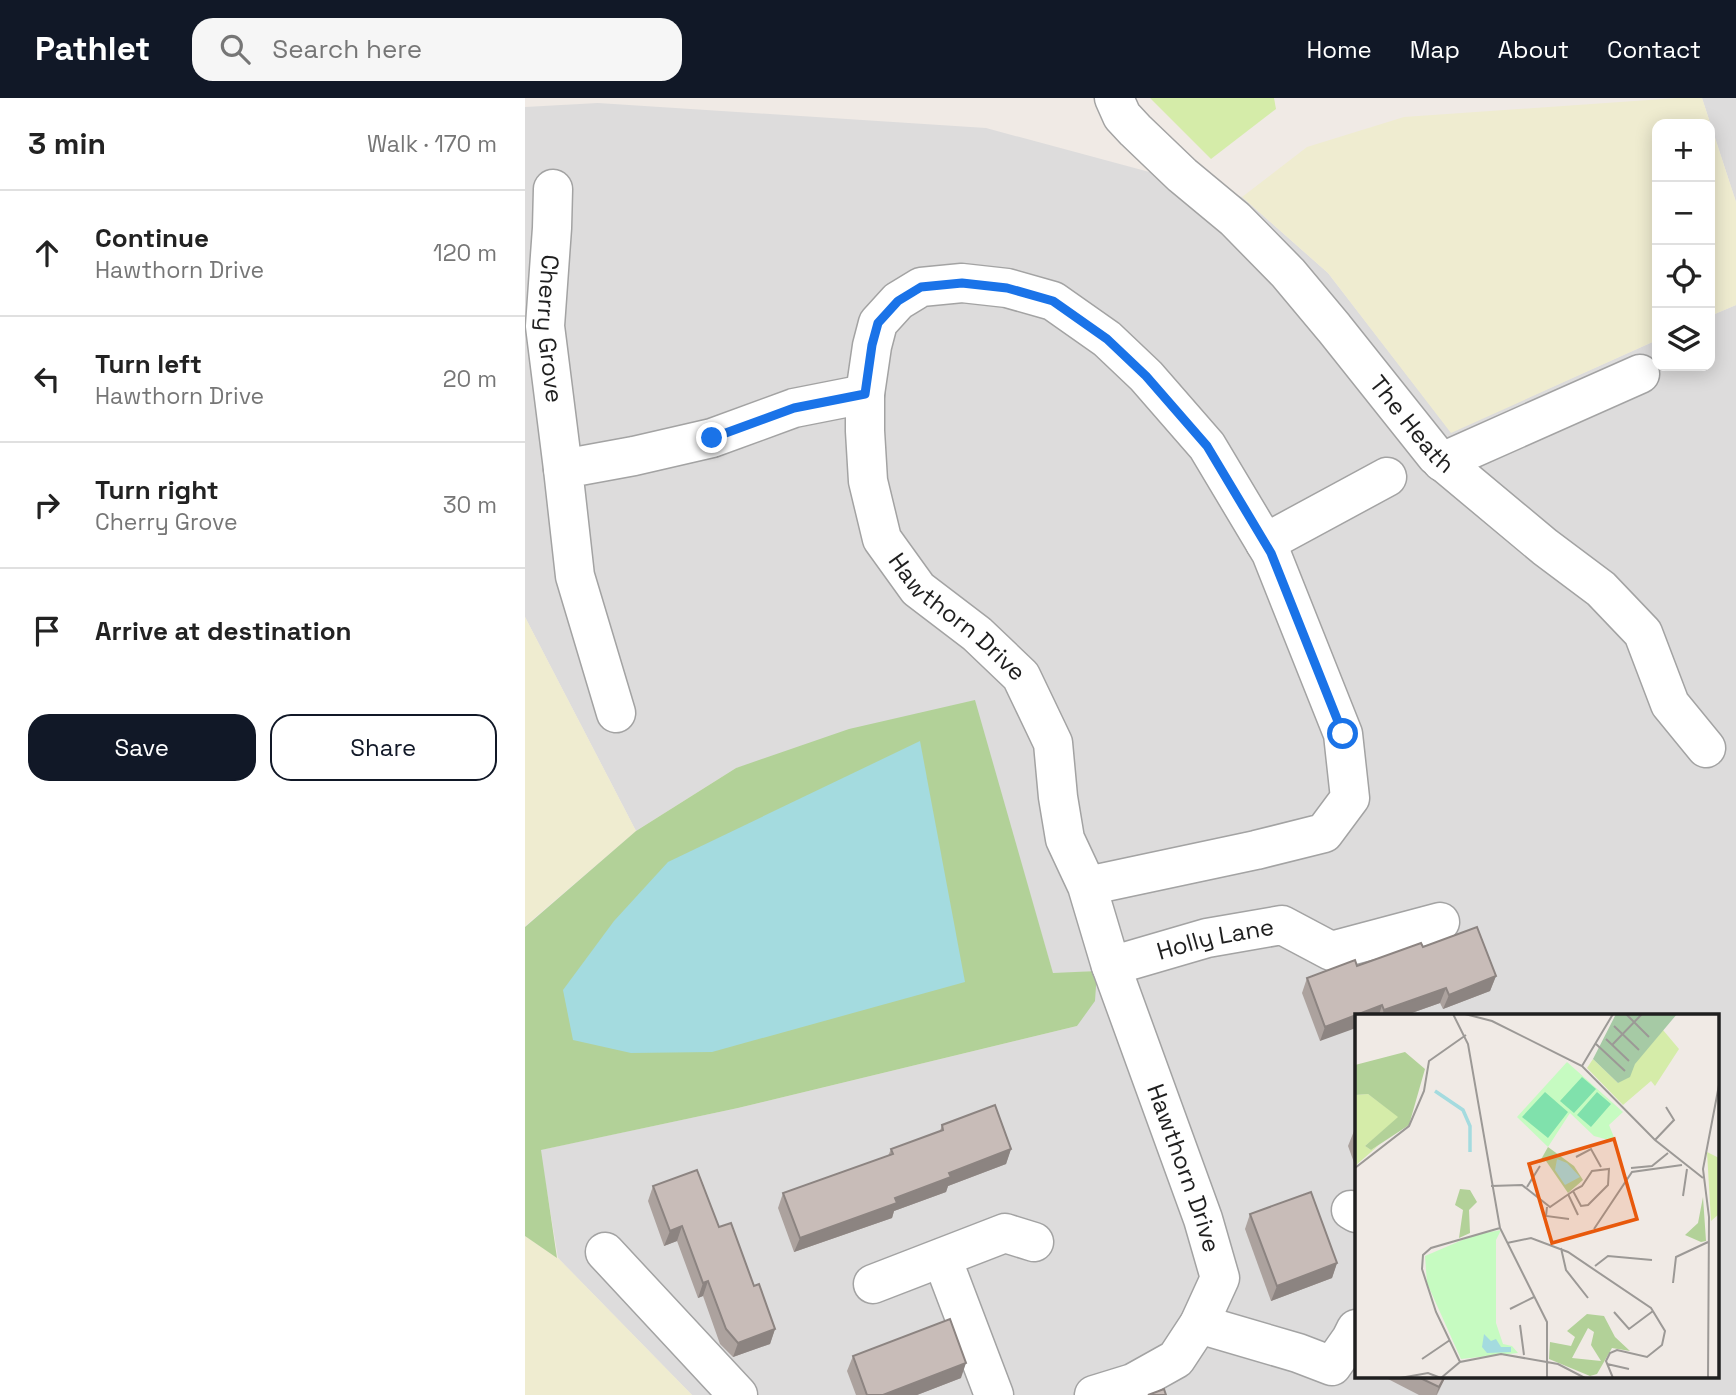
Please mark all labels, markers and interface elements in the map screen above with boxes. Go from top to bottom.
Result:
search box [192,18,682,81]
text: Pathlet [35,28,150,70]
icon: search [216,30,254,68]
text: Search here [272,32,422,66]
text: Home [1306,34,1372,65]
text: Map [1410,34,1460,65]
text: About [1498,34,1569,65]
text: Contact [1607,34,1701,65]
map controls [1652,119,1715,371]
button: + [1652,119,1715,182]
text: 3 min [28,124,106,163]
text: Walk · 170 m [367,129,497,159]
button: − [1652,182,1715,245]
text: Continue [95,221,209,255]
icon: ahead [28,234,66,272]
text: 120 m [433,238,497,268]
button: locate [1652,245,1715,308]
street label: Cherry Grove [530,253,571,404]
text: Hawthorn Drive [95,255,264,285]
button: layers [1652,308,1715,371]
text: Turn left [95,347,202,381]
icon: left [28,360,66,398]
text: 20 m [443,364,497,394]
street label: The Heath [1363,369,1461,480]
text: Hawthorn Drive [95,381,264,411]
route end [696,422,727,453]
text: Turn right [95,473,219,507]
icon: right [28,486,66,524]
text: 30 m [443,490,497,520]
text: Cherry Grove [95,507,238,537]
street label: Hawthorn Drive [882,546,1033,687]
icon: arrive [28,612,66,650]
text: Arrive at destination [95,614,352,648]
button: Save [28,714,256,781]
button: Share [270,714,497,781]
route start [1327,718,1358,749]
street label: Holly Lane [1153,911,1276,967]
inset map [1355,1014,1719,1378]
street label: Hawthorn Drive [1140,1080,1228,1256]

